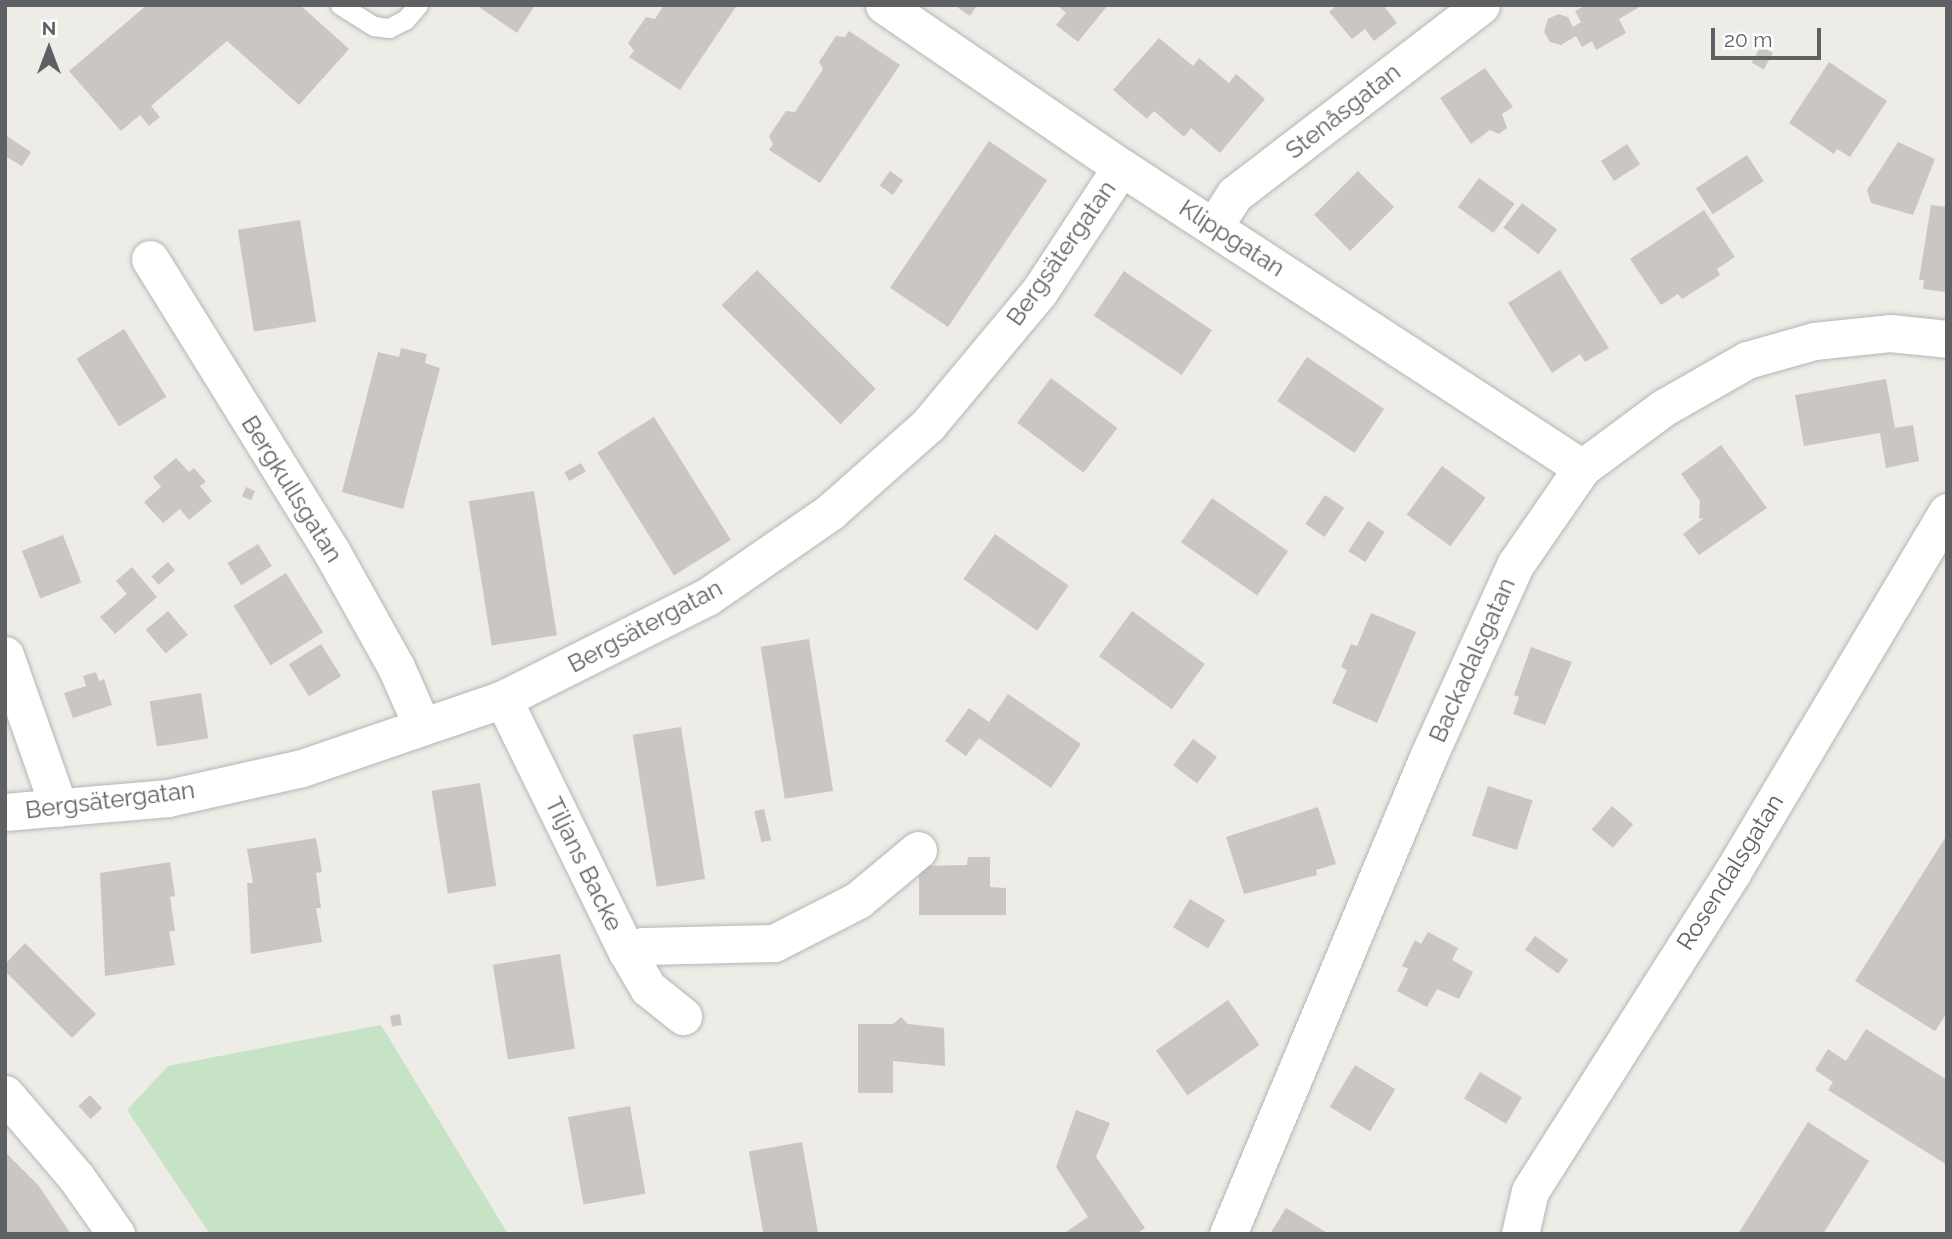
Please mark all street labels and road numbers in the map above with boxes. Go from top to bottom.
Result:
street label: Stenåsgatan [1280,57,1406,165]
street label: Bergsätergatan [1000,175,1122,331]
street label: Klippgatan [1174,193,1290,283]
street label: Bergkullsgatan [235,410,349,568]
street label: Bergsätergatan [563,573,727,679]
street label: Backadalsgatan [1423,573,1521,747]
street label: Bergsätergatan [24,775,196,825]
street label: Rosendalsgatan [1671,789,1789,955]
street label: Tiljans Backe [539,793,629,935]

